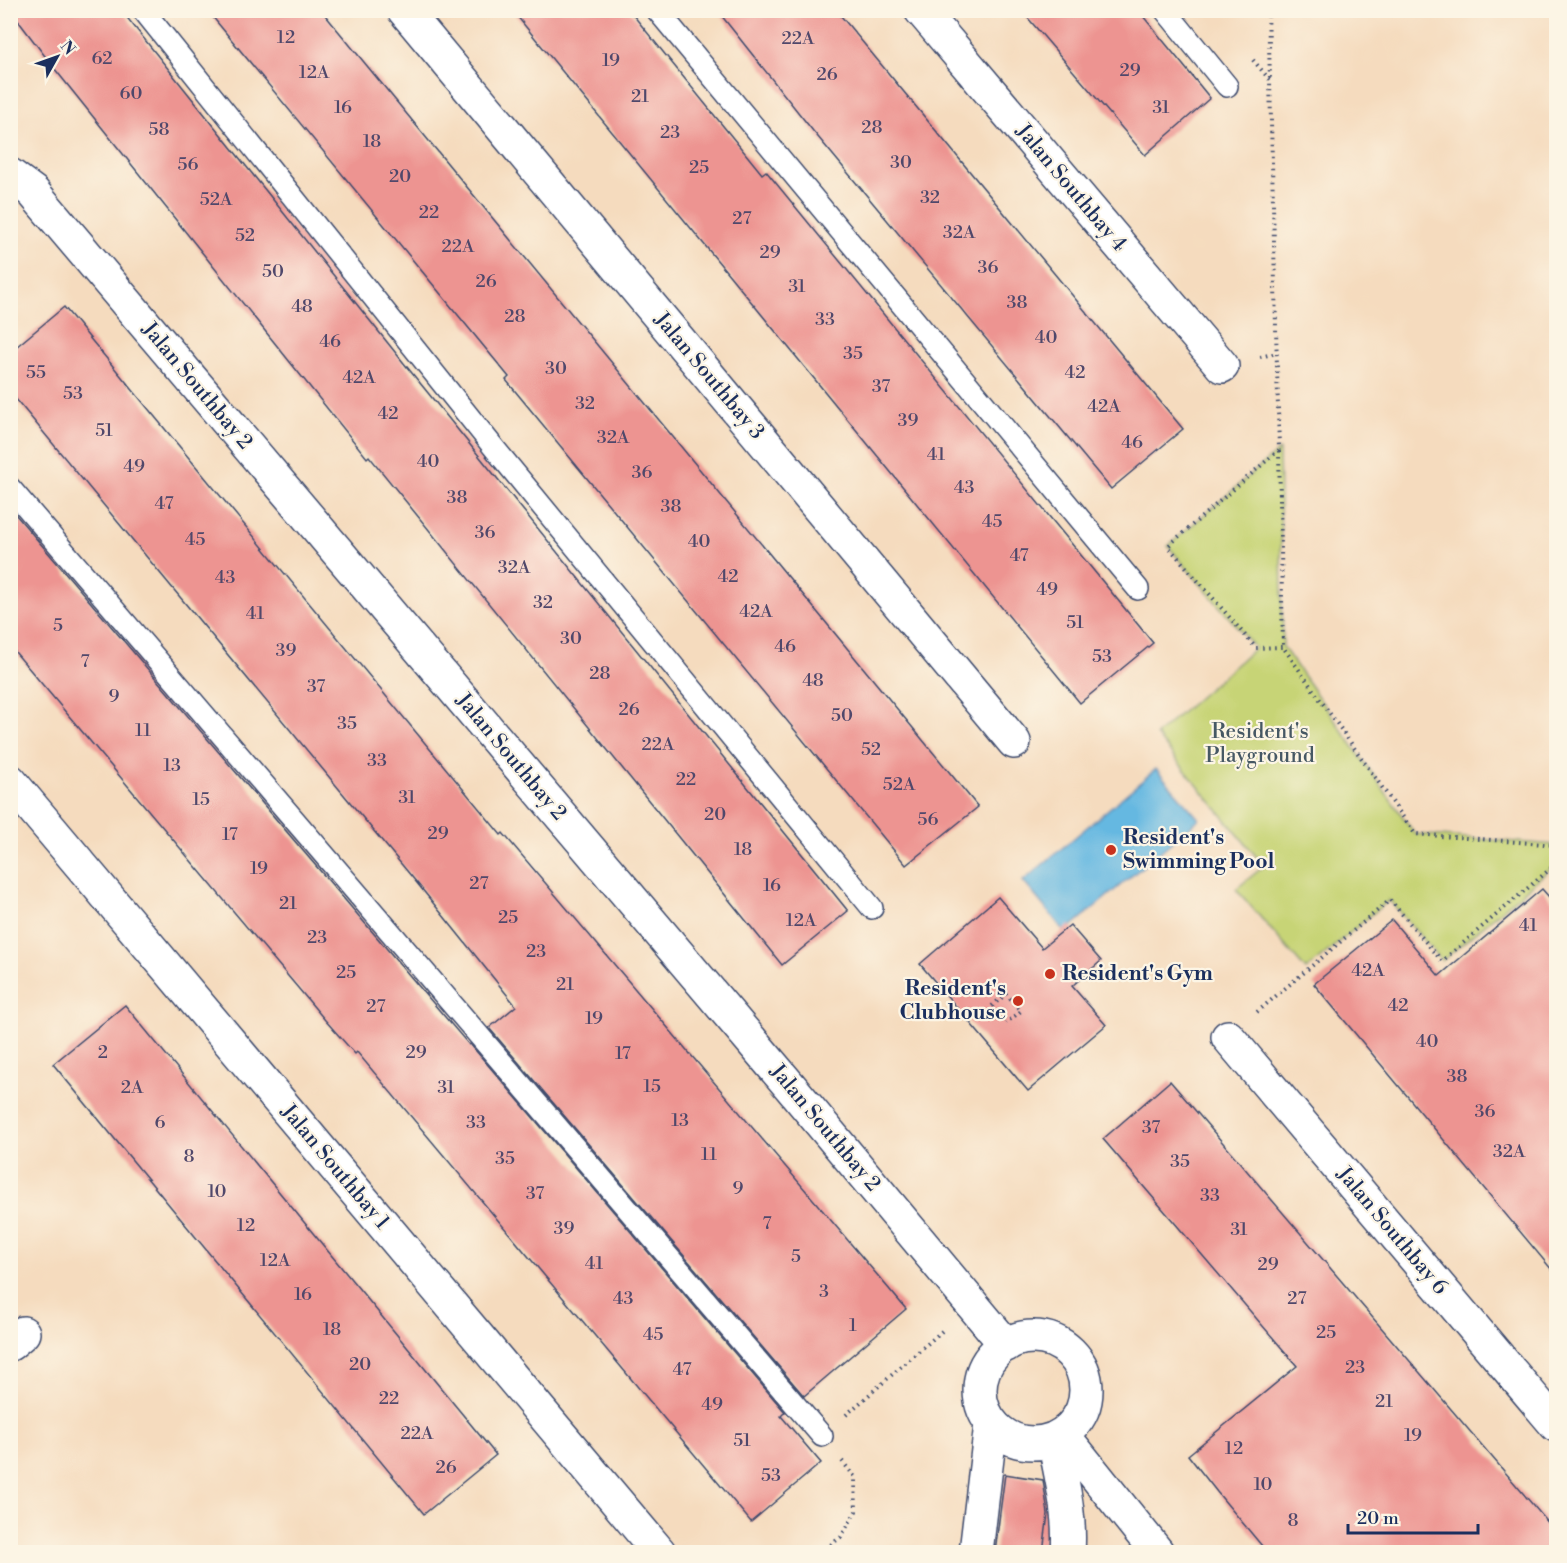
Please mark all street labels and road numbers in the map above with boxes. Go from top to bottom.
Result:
street label: Jalan Southbay 4 [1009,118,1132,257]
street label: Jalan Southbay 3 [648,306,770,445]
street label: Jalan Southbay 2 [136,316,258,455]
street label: Jalan Southbay 2 [450,687,572,826]
street label: Jalan Southbay 2 [764,1058,886,1197]
street label: Jalan Southbay 1 [274,1098,395,1235]
street label: Jalan Southbay 6 [1330,1161,1453,1300]

